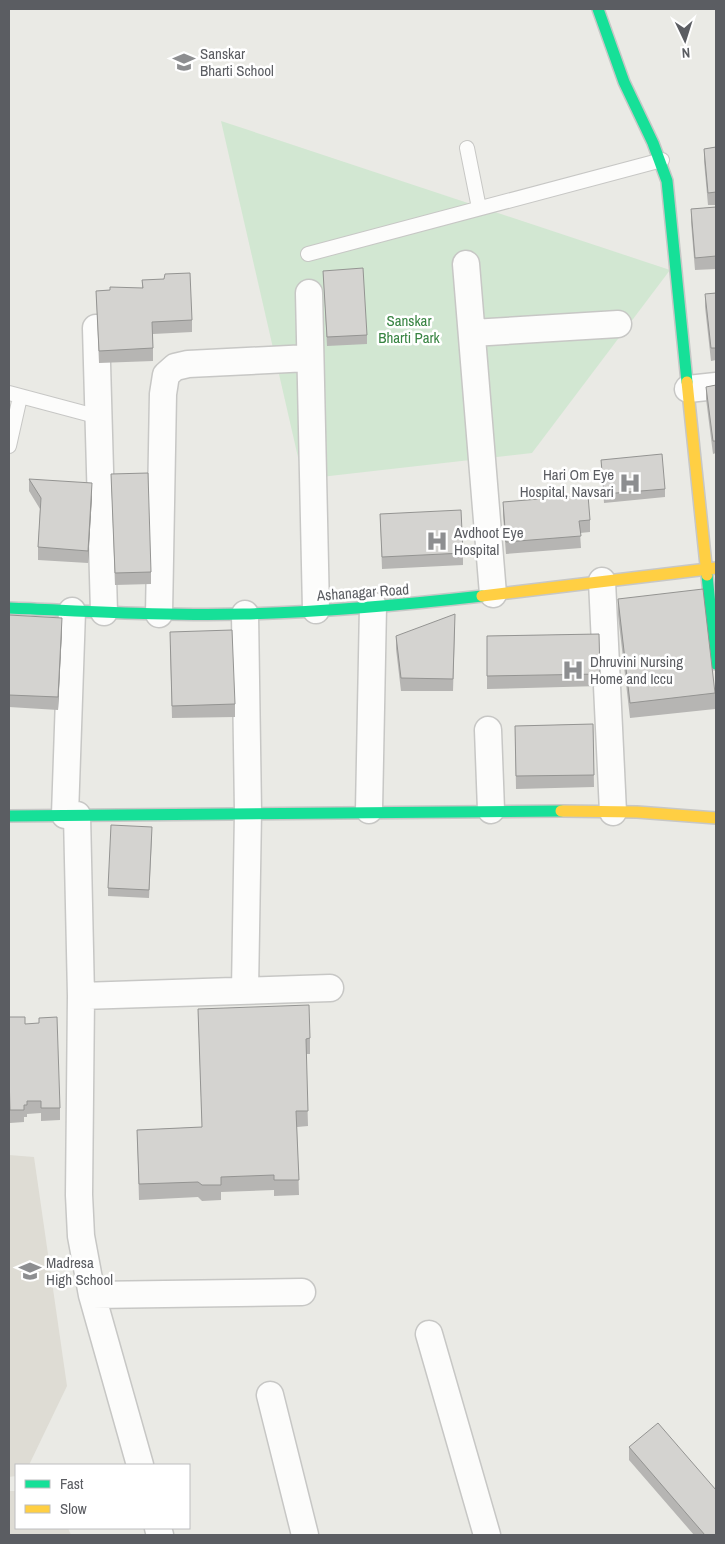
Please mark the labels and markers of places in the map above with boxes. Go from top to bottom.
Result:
place label: Sanskar Bharti School [200,43,274,81]
school or university icon: Sanskar Bharti School [171,49,197,75]
place label: Hari Om Eye Hospital, Navsari [520,464,614,502]
hospital icon: Hari Om Eye Hospital, Navsari [617,470,643,496]
place label: Avdhoot Eye Hospital [453,522,524,560]
hospital icon: Avdhoot Eye Hospital [424,528,450,554]
place label: Dhruvini Nursing Home and Iccu [590,651,683,689]
hospital icon: Dhruvini Nursing Home and Iccu [560,657,586,683]
place label: Madresa High School [46,1252,113,1290]
school or university icon: Madresa High School [17,1258,43,1284]

